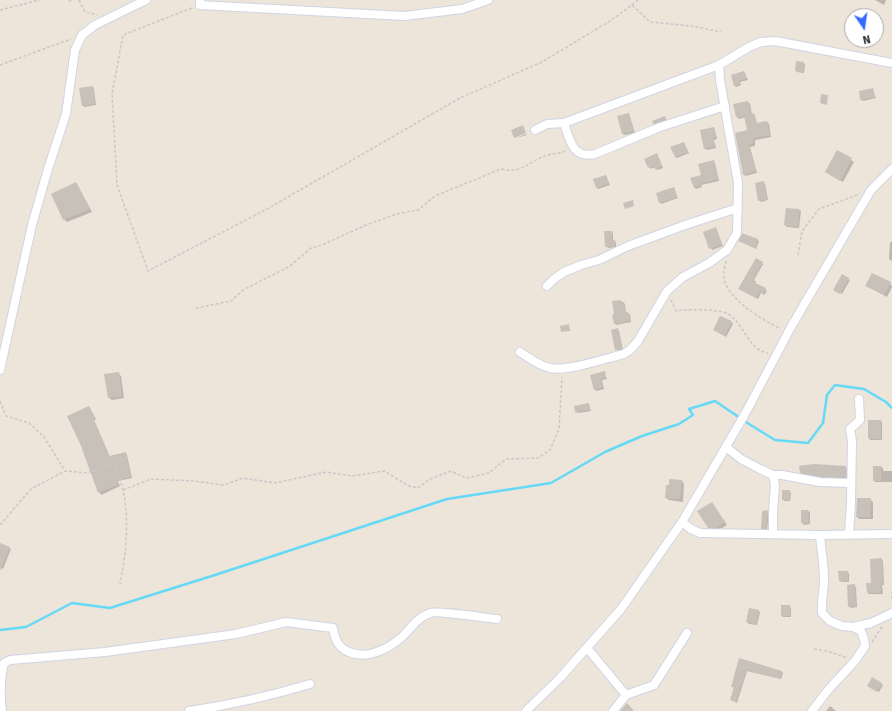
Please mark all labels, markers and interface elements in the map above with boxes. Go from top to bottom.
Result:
north arrow [844,8,884,48]
text: N [861,32,872,46]

